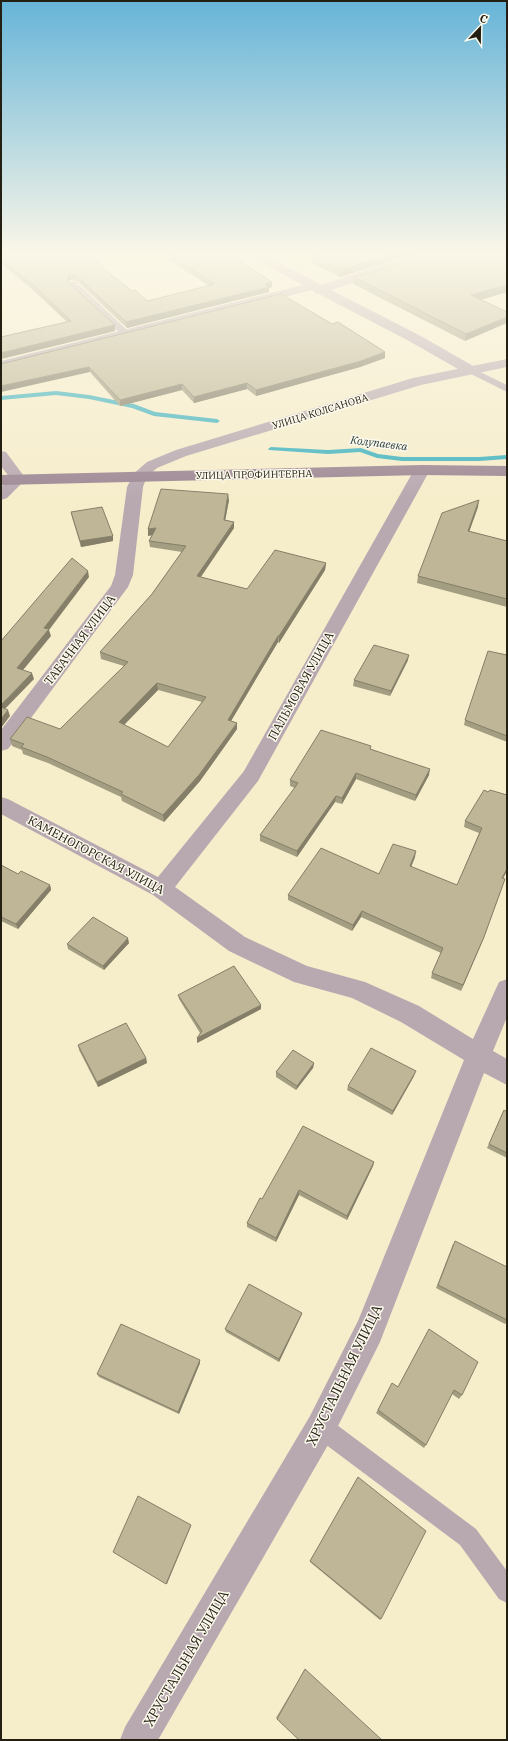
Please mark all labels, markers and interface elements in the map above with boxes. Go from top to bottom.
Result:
north arrow [460,8,500,48]
text: С [478,11,490,27]
street label: УЛИЦА КОЛСАНОВА [271,391,370,432]
water label: Колупаевка [349,432,408,453]
street label: УЛИЦА ПРОФИНТЕРНА [196,467,313,482]
street label: ТАБАЧНАЯ УЛИЦА [41,591,119,688]
street label: ПАЛЬМОВАЯ УЛИЦА [265,628,337,743]
street label: КАМЕНОГОРСКАЯ УЛИЦА [25,812,168,897]
street label: ХРУСТАЛЬНАЯ УЛИЦА [302,1301,386,1448]
street label: ХРУСТАЛЬНАЯ УЛИЦА [140,1586,233,1729]

